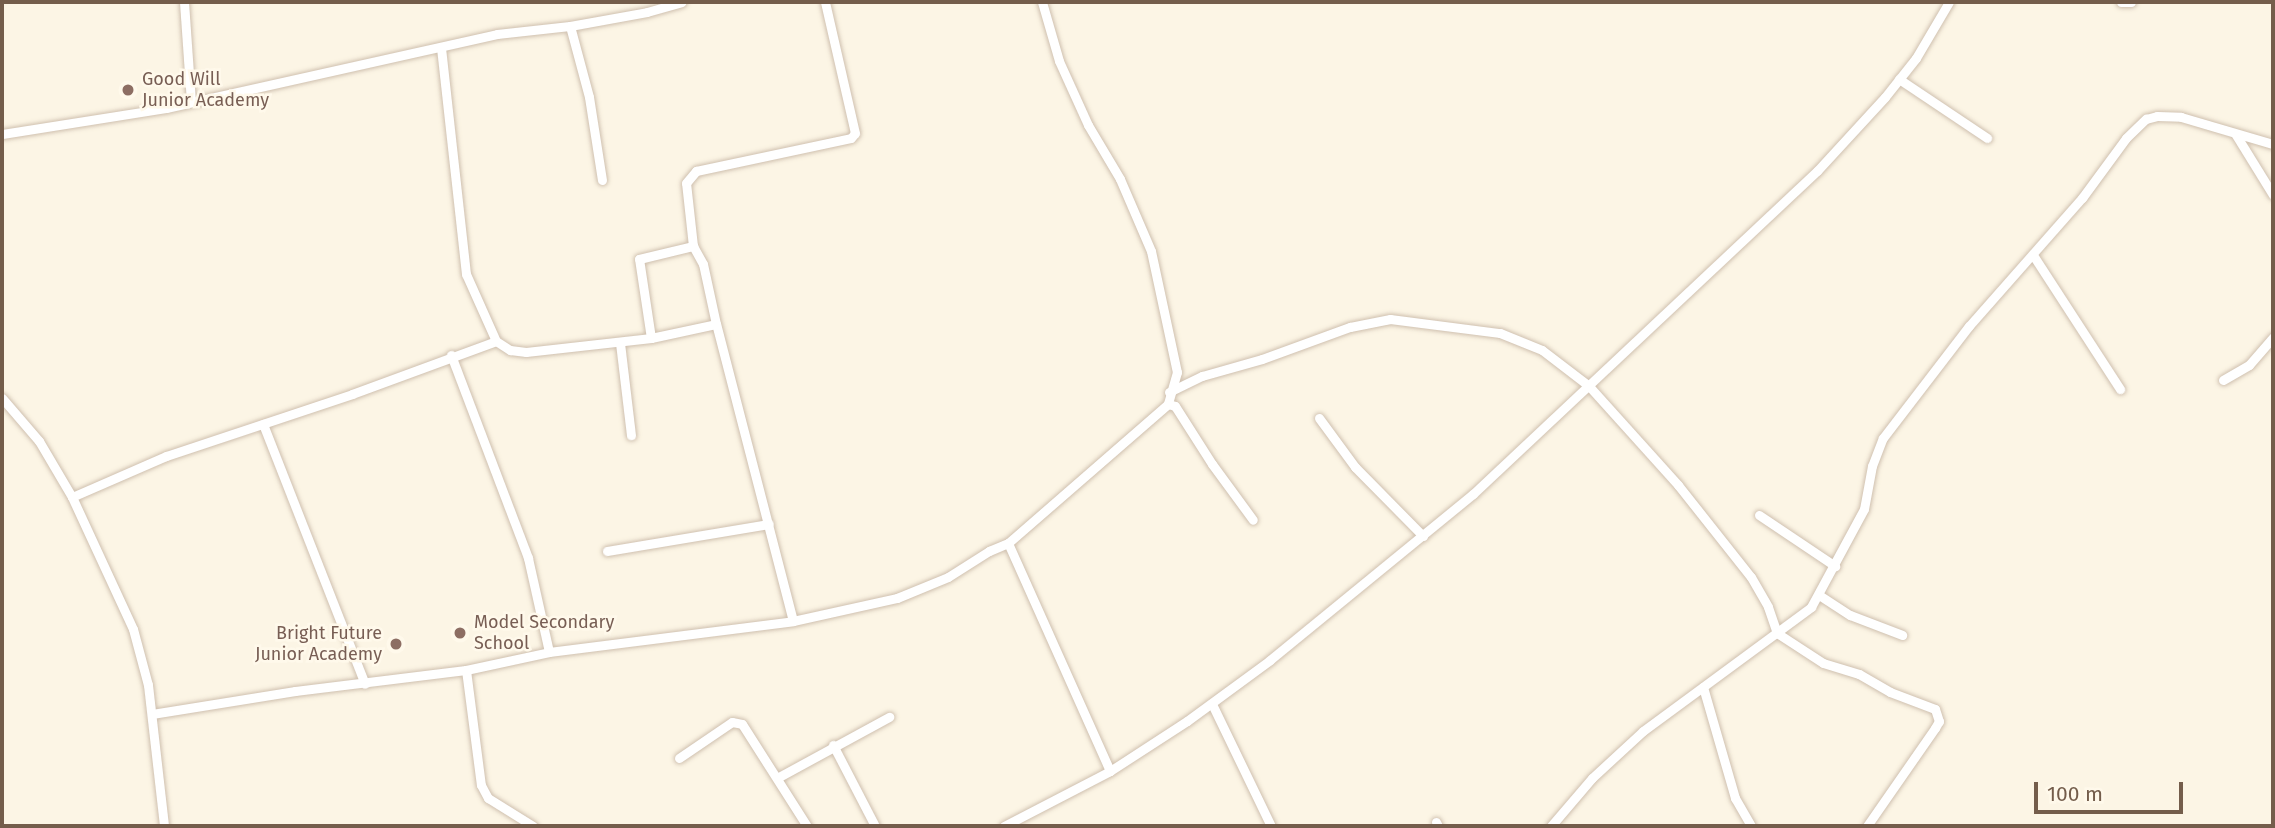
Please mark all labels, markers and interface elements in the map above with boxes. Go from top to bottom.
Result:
place label: Good Will Junior Academy [142,69,269,112]
marker: Good Will Junior Academy [120,82,136,98]
place label: Model Secondary School [474,612,614,654]
place label: Bright Future Junior Academy [255,623,382,666]
marker: Model Secondary School [452,625,468,641]
marker: Bright Future Junior Academy [388,636,404,652]
scale bar [2037,768,2186,812]
text: 100 m [2047,781,2103,807]

